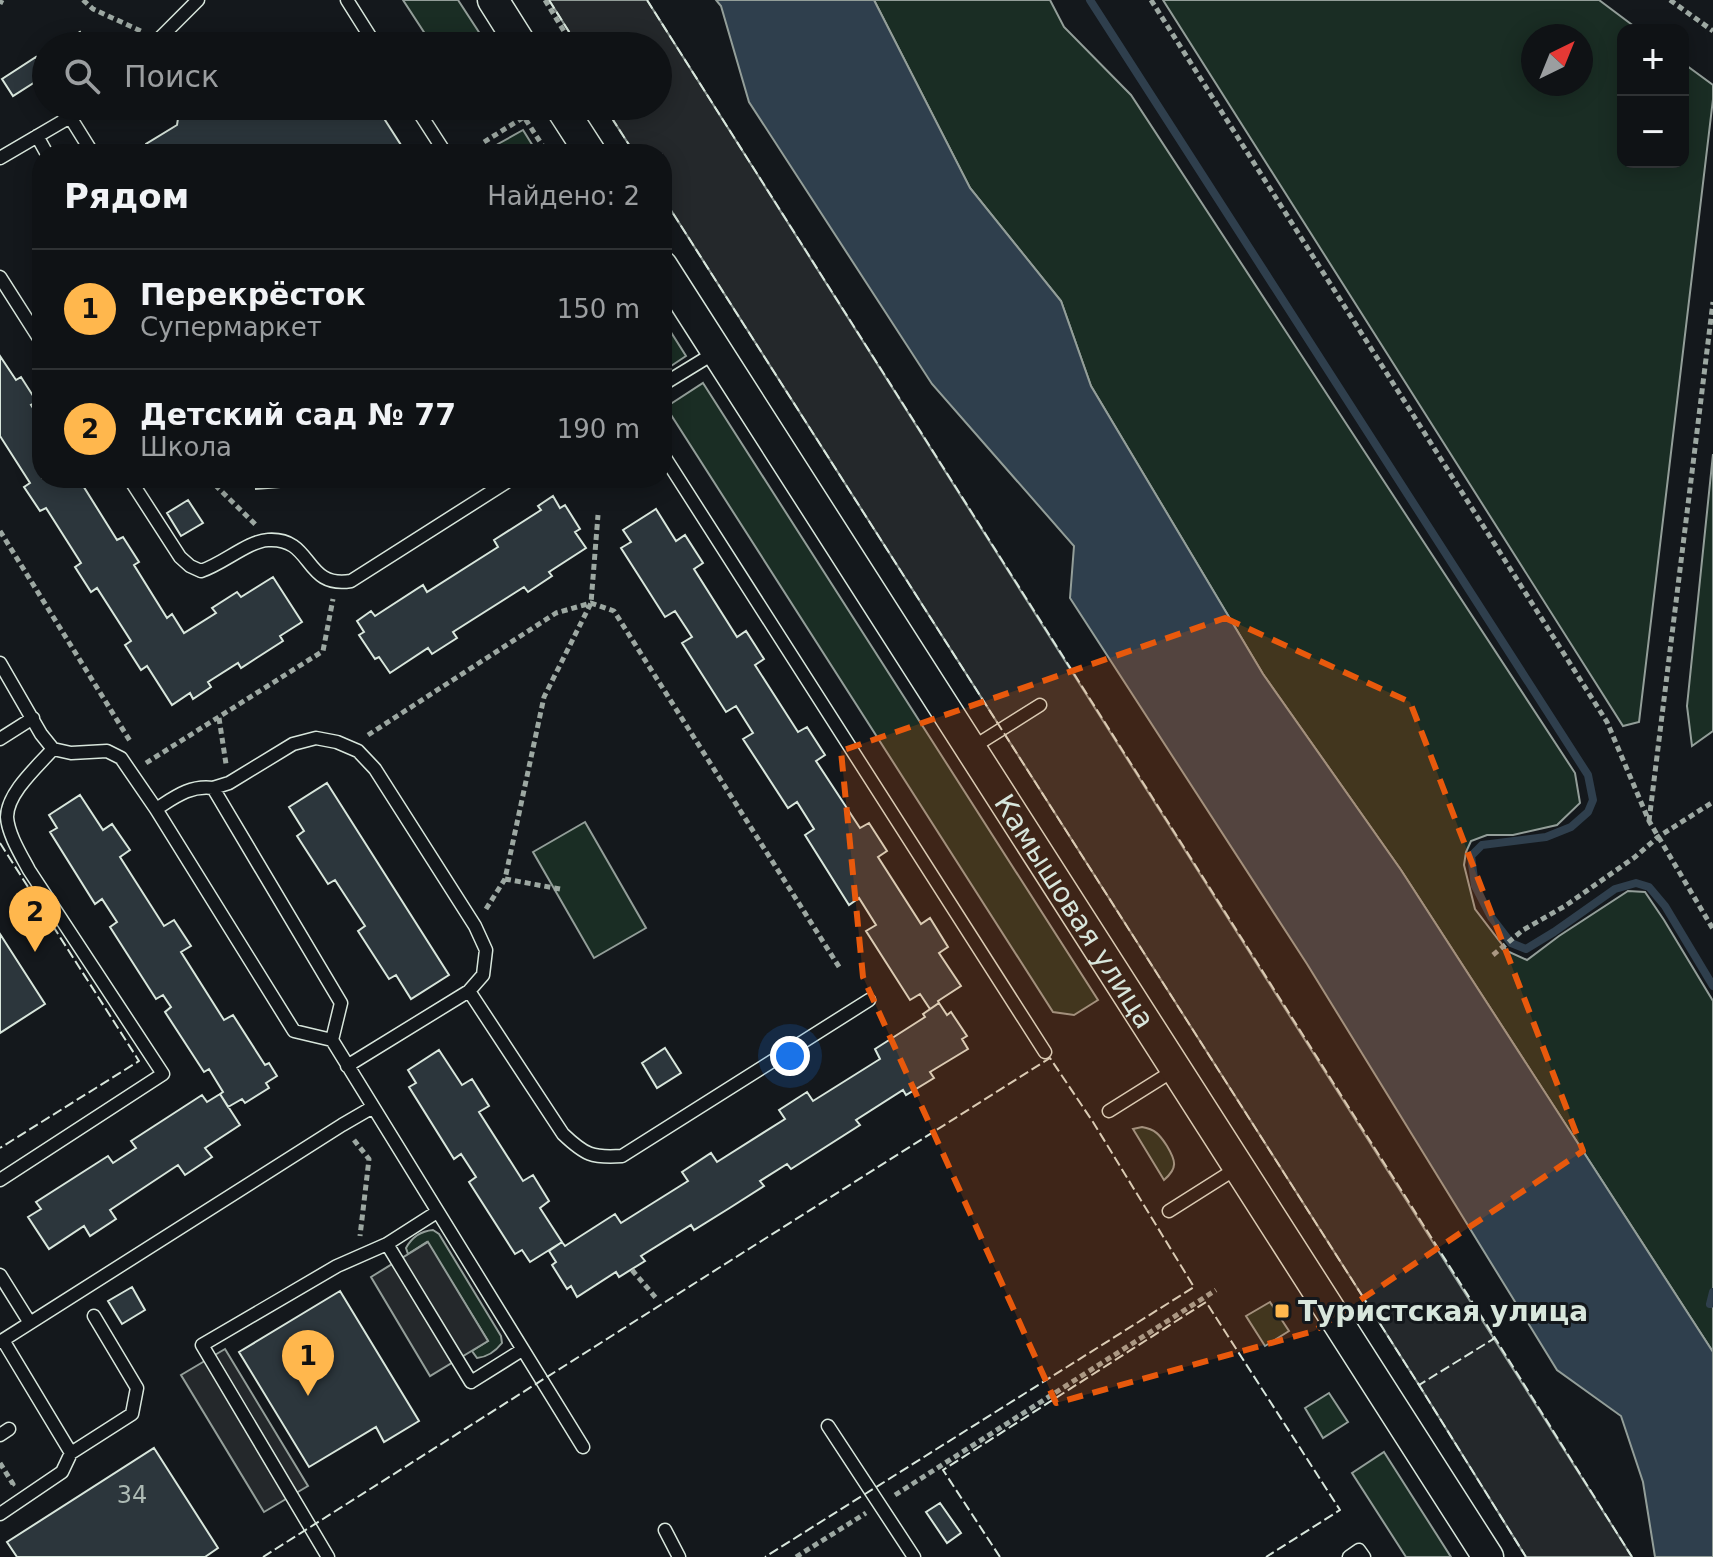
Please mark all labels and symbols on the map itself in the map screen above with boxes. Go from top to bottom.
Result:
north arrow [1521,24,1593,96]
street label: Камышовая улица [987,788,1161,1035]
pin: 2 [9,886,61,952]
your location [770,1036,810,1076]
place label: Туристская улица [1298,1295,1588,1328]
marker: Туристская улица [1273,1302,1291,1320]
pin: 1 [282,1330,334,1396]
house number: 34 [117,1481,147,1509]

